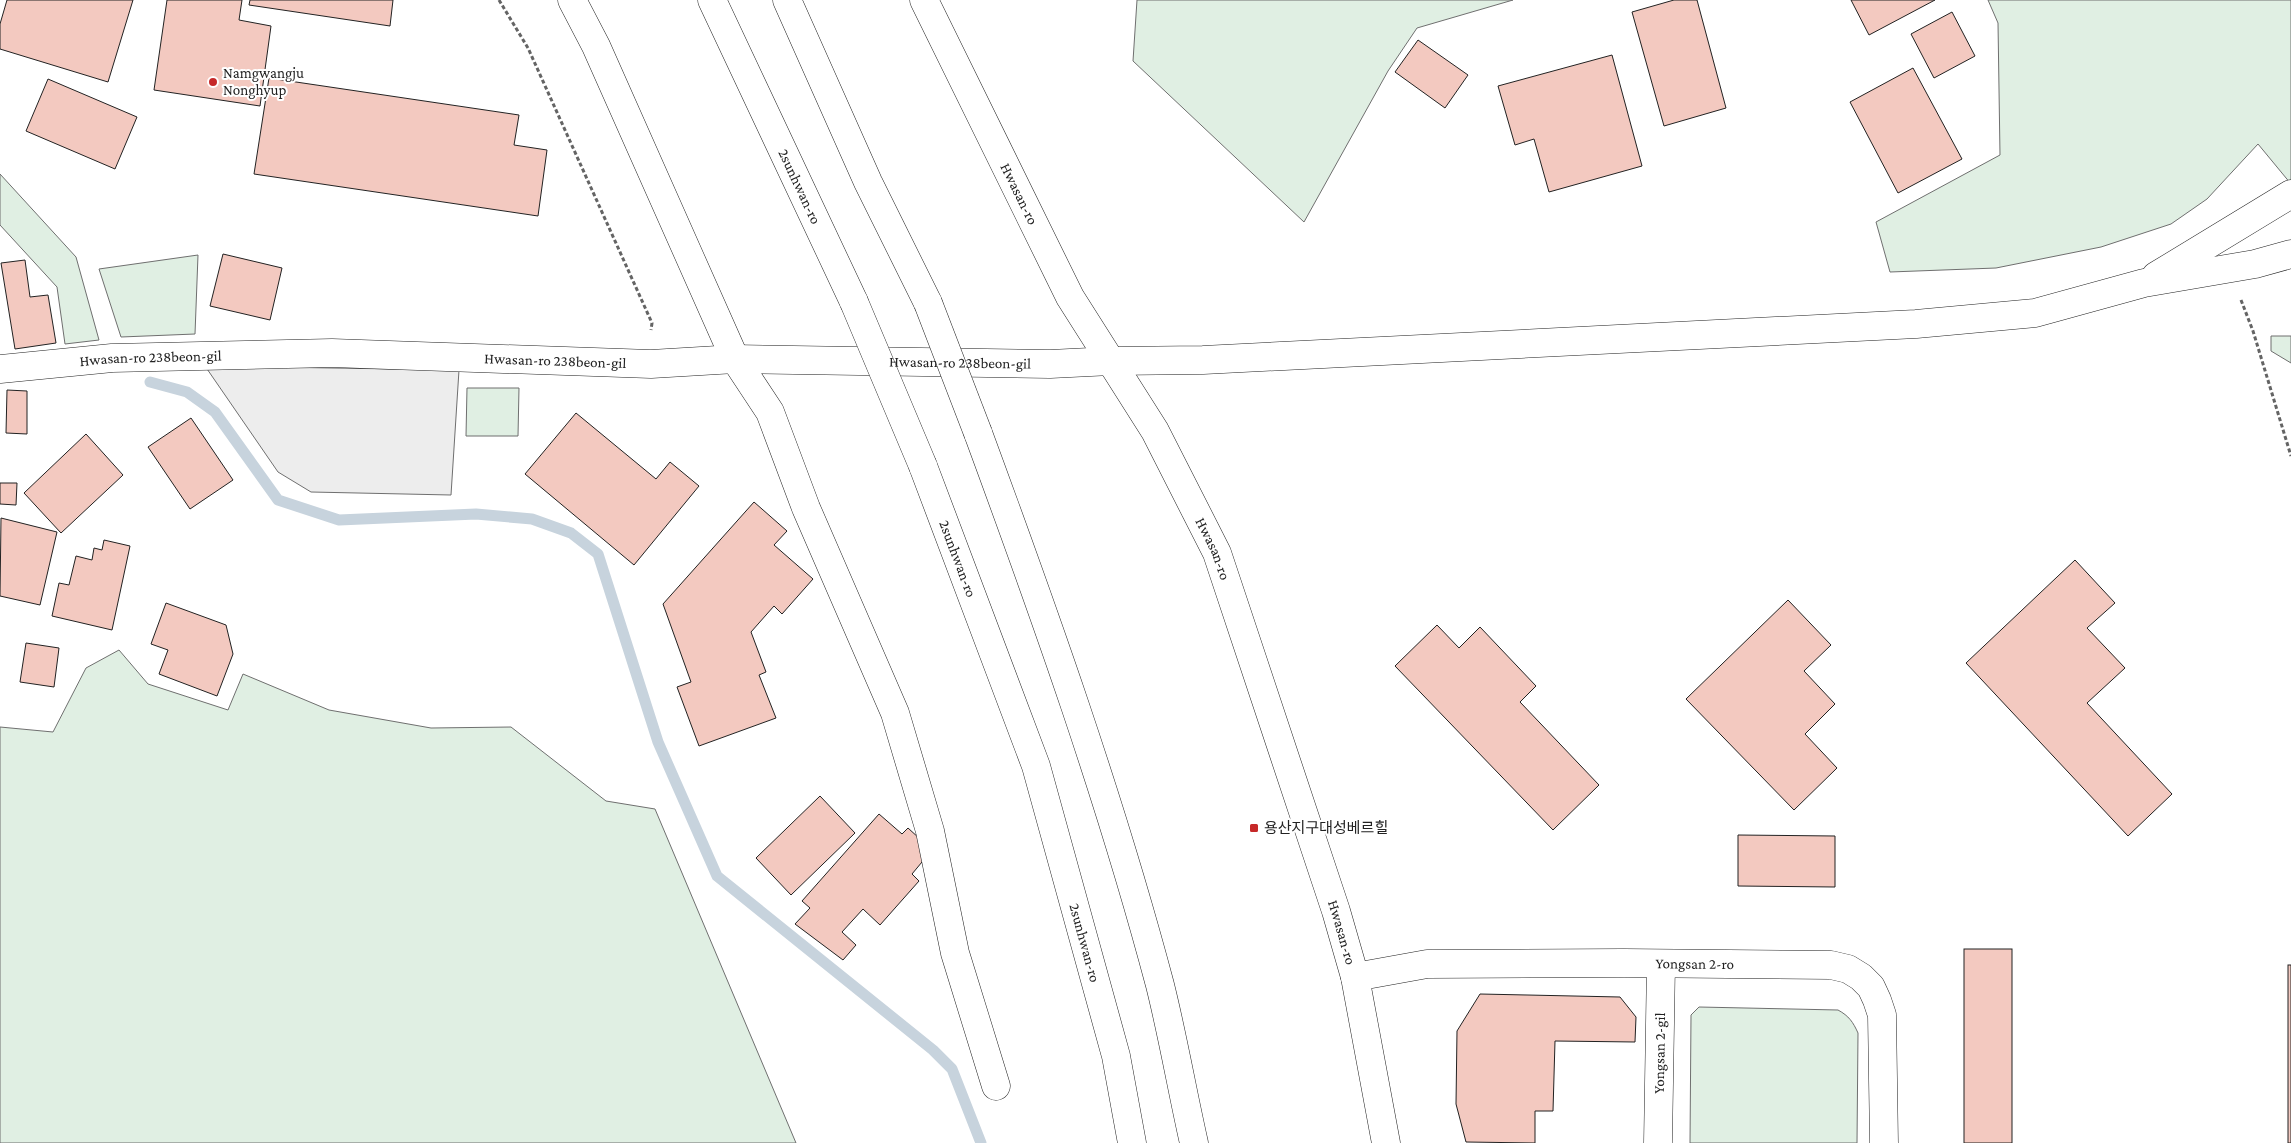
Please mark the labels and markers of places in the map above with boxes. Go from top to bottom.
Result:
place label: Namgwangju Nonghyup [223,65,304,99]
marker: Namgwangju Nonghyup [207,76,219,88]
place label: 용산지구대성베르힐 [1264,820,1388,836]
marker: 용산지구대성베르힐 [1248,822,1260,834]

